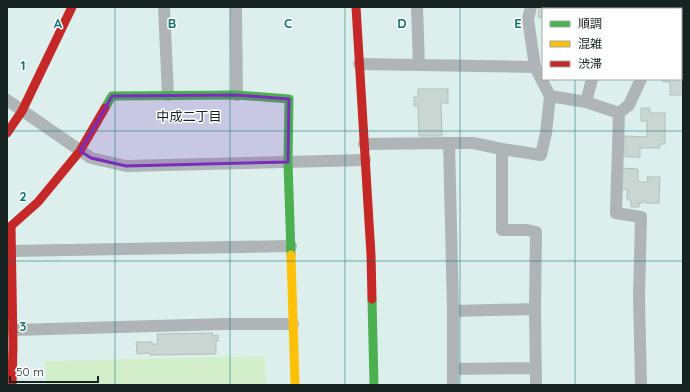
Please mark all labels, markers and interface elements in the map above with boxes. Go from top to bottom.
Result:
legend [542,8,682,80]
text: A [54,15,63,31]
text: B [168,15,176,31]
text: C [284,15,292,31]
text: D [397,15,407,31]
text: E [514,15,522,31]
text: 順調 [578,16,602,31]
text: 混雑 [578,36,602,51]
text: 渋滞 [578,56,602,71]
text: 1 [20,57,26,73]
district label: 中成二丁目 [156,108,222,124]
text: 2 [19,188,27,204]
text: 3 [20,318,27,334]
scale bar [10,358,98,384]
text: 50 m [16,364,44,379]

